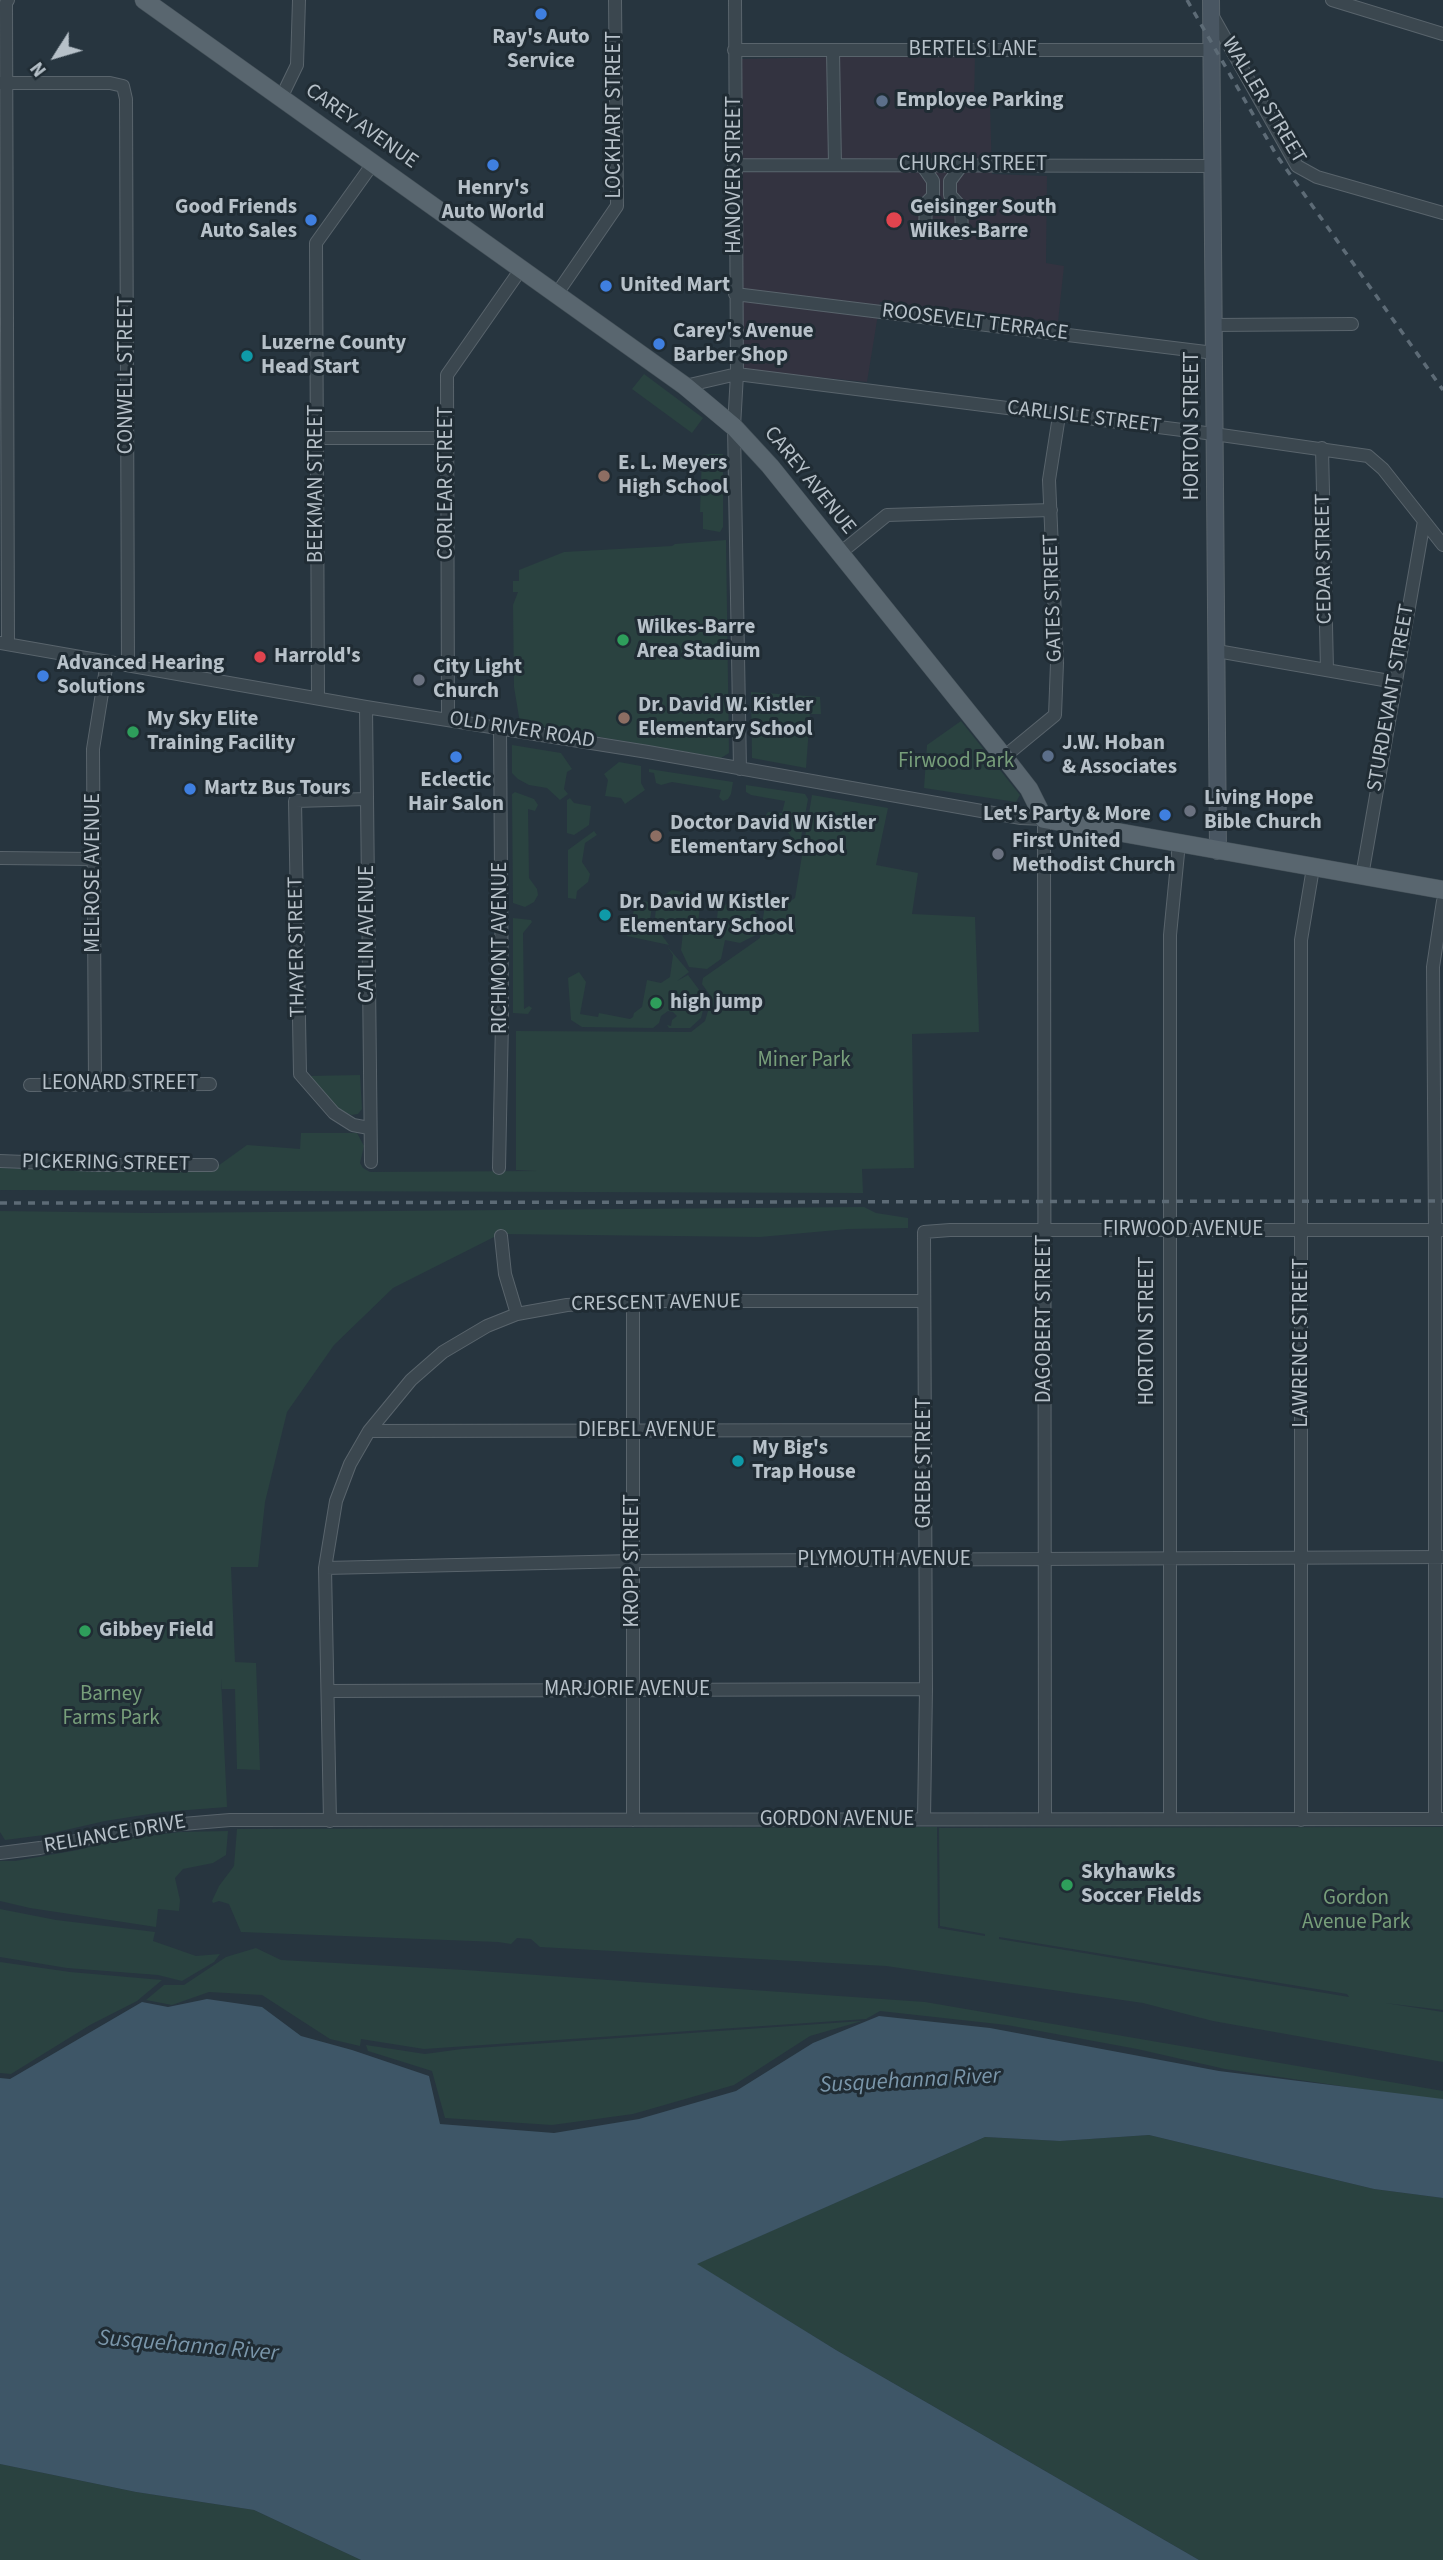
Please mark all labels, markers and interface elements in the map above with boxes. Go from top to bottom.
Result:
marker: Ray's Auto Service [533,6,549,22]
north arrow [21,21,91,91]
place label: Ray's Auto Service [492,25,590,75]
street label: LOCKHART STREET [602,31,628,199]
street label: WALLER STREET [1215,33,1311,169]
street label: BERTELS LANE [909,37,1037,63]
text: N [24,56,53,82]
street label: CAREY AVENUE [300,79,422,175]
place label: Employee Parking [896,88,1064,114]
marker: Employee Parking [874,93,890,109]
street label: HANOVER STREET [722,96,748,254]
street label: CHURCH STREET [899,152,1047,178]
marker: Henry's Auto World [485,157,501,173]
place label: Henry's Auto World [442,176,544,226]
place label: Good Friends Auto Sales [175,195,297,245]
place label: Geisinger South Wilkes-Barre [910,195,1057,245]
marker: Geisinger South Wilkes-Barre [884,210,904,230]
marker: Good Friends Auto Sales [303,212,319,228]
place label: United Mart [620,273,730,299]
marker: United Mart [598,278,614,294]
street label: CONWELL STREET [114,296,140,454]
street label: ROOSEVELT TERRACE [880,299,1070,347]
place label: Carey's Avenue Barber Shop [673,319,814,369]
place label: Luzerne County Head Start [261,331,406,381]
marker: Carey's Avenue Barber Shop [651,336,667,352]
marker: Luzerne County Head Start [239,348,255,364]
street label: HORTON STREET [1180,351,1206,501]
street label: CARLISLE STREET [1005,396,1163,440]
street label: BEEKMAN STREET [304,405,330,563]
street label: CORLEAR STREET [434,406,460,560]
street label: CAREY AVENUE [758,422,860,540]
place label: E. L. Meyers High School [618,451,728,501]
marker: E. L. Meyers High School [596,468,612,484]
street label: CEDAR STREET [1311,493,1339,625]
street label: GATES STREET [1039,533,1069,663]
street label: STURDEVANT STREET [1363,602,1421,794]
place label: Wilkes-Barre Area Stadium [637,615,761,665]
marker: Wilkes-Barre Area Stadium [615,632,631,648]
place label: Harrold's [274,644,361,670]
marker: Harrold's [252,649,268,665]
place label: Advanced Hearing Solutions [57,651,224,701]
place label: City Light Church [433,655,522,705]
marker: Advanced Hearing Solutions [35,668,51,684]
marker: City Light Church [411,672,427,688]
place label: Dr. David W. Kistler Elementary School [638,693,813,743]
place label: My Sky Elite Training Facility [147,707,295,757]
street label: OLD RIVER ROAD [448,707,596,755]
marker: Dr. David W. Kistler Elementary School [616,710,632,726]
marker: My Sky Elite Training Facility [125,724,141,740]
place label: J.W. Hoban & Associates [1062,731,1177,781]
marker: J.W. Hoban & Associates [1040,748,1056,764]
marker: Eclectic Hair Salon [448,749,464,765]
park label: Firwood Park [898,749,1014,775]
place label: Eclectic Hair Salon [408,768,504,818]
place label: Martz Bus Tours [204,776,351,802]
marker: Martz Bus Tours [182,781,198,797]
place label: Living Hope Bible Church [1204,786,1322,836]
street label: MELROSE AVENUE [81,793,107,953]
place label: Let's Party & More [983,802,1151,828]
marker: Living Hope Bible Church [1182,803,1198,819]
marker: Let's Party & More [1157,807,1173,823]
place label: Doctor David W Kistler Elementary School [670,811,876,861]
marker: Doctor David W Kistler Elementary School [648,828,664,844]
place label: First United Methodist Church [1012,829,1175,879]
marker: First United Methodist Church [990,846,1006,862]
street label: RICHMONT AVENUE [488,862,514,1034]
street label: CATLIN AVENUE [355,865,381,1003]
street label: THAYER STREET [284,876,312,1018]
place label: Dr. David W Kistler Elementary School [619,890,793,940]
marker: Dr. David W Kistler Elementary School [597,907,613,923]
place label: high jump [670,990,763,1016]
marker: high jump [648,995,664,1011]
park label: Miner Park [757,1048,851,1074]
street label: LEONARD STREET [42,1071,198,1097]
street label: PICKERING STREET [22,1150,190,1178]
street label: FIRWOOD AVENUE [1103,1217,1263,1243]
street label: DAGOBERT STREET [1032,1235,1058,1403]
street label: HORTON STREET [1135,1256,1161,1406]
street label: LAWRENCE STREET [1289,1258,1315,1428]
street label: CRESCENT AVENUE [571,1290,741,1318]
street label: GREBE STREET [912,1398,938,1528]
street label: DIEBEL AVENUE [578,1418,716,1444]
place label: My Big's Trap House [752,1436,856,1486]
marker: My Big's Trap House [730,1453,746,1469]
street label: KROPP STREET [620,1494,646,1628]
street label: PLYMOUTH AVENUE [797,1547,971,1573]
place label: Gibbey Field [99,1618,214,1644]
marker: Gibbey Field [77,1623,93,1639]
street label: MARJORIE AVENUE [544,1677,710,1703]
park label: Barney Farms Park [62,1682,160,1732]
street label: GORDON AVENUE [760,1807,914,1833]
street label: RELIANCE DRIVE [42,1810,188,1860]
place label: Skyhawks Soccer Fields [1081,1860,1201,1910]
marker: Skyhawks Soccer Fields [1059,1877,1075,1893]
park label: Gordon Avenue Park [1302,1886,1410,1936]
water label: Susquehanna River [819,2063,1001,2101]
water label: Susquehanna River [97,2325,279,2369]

